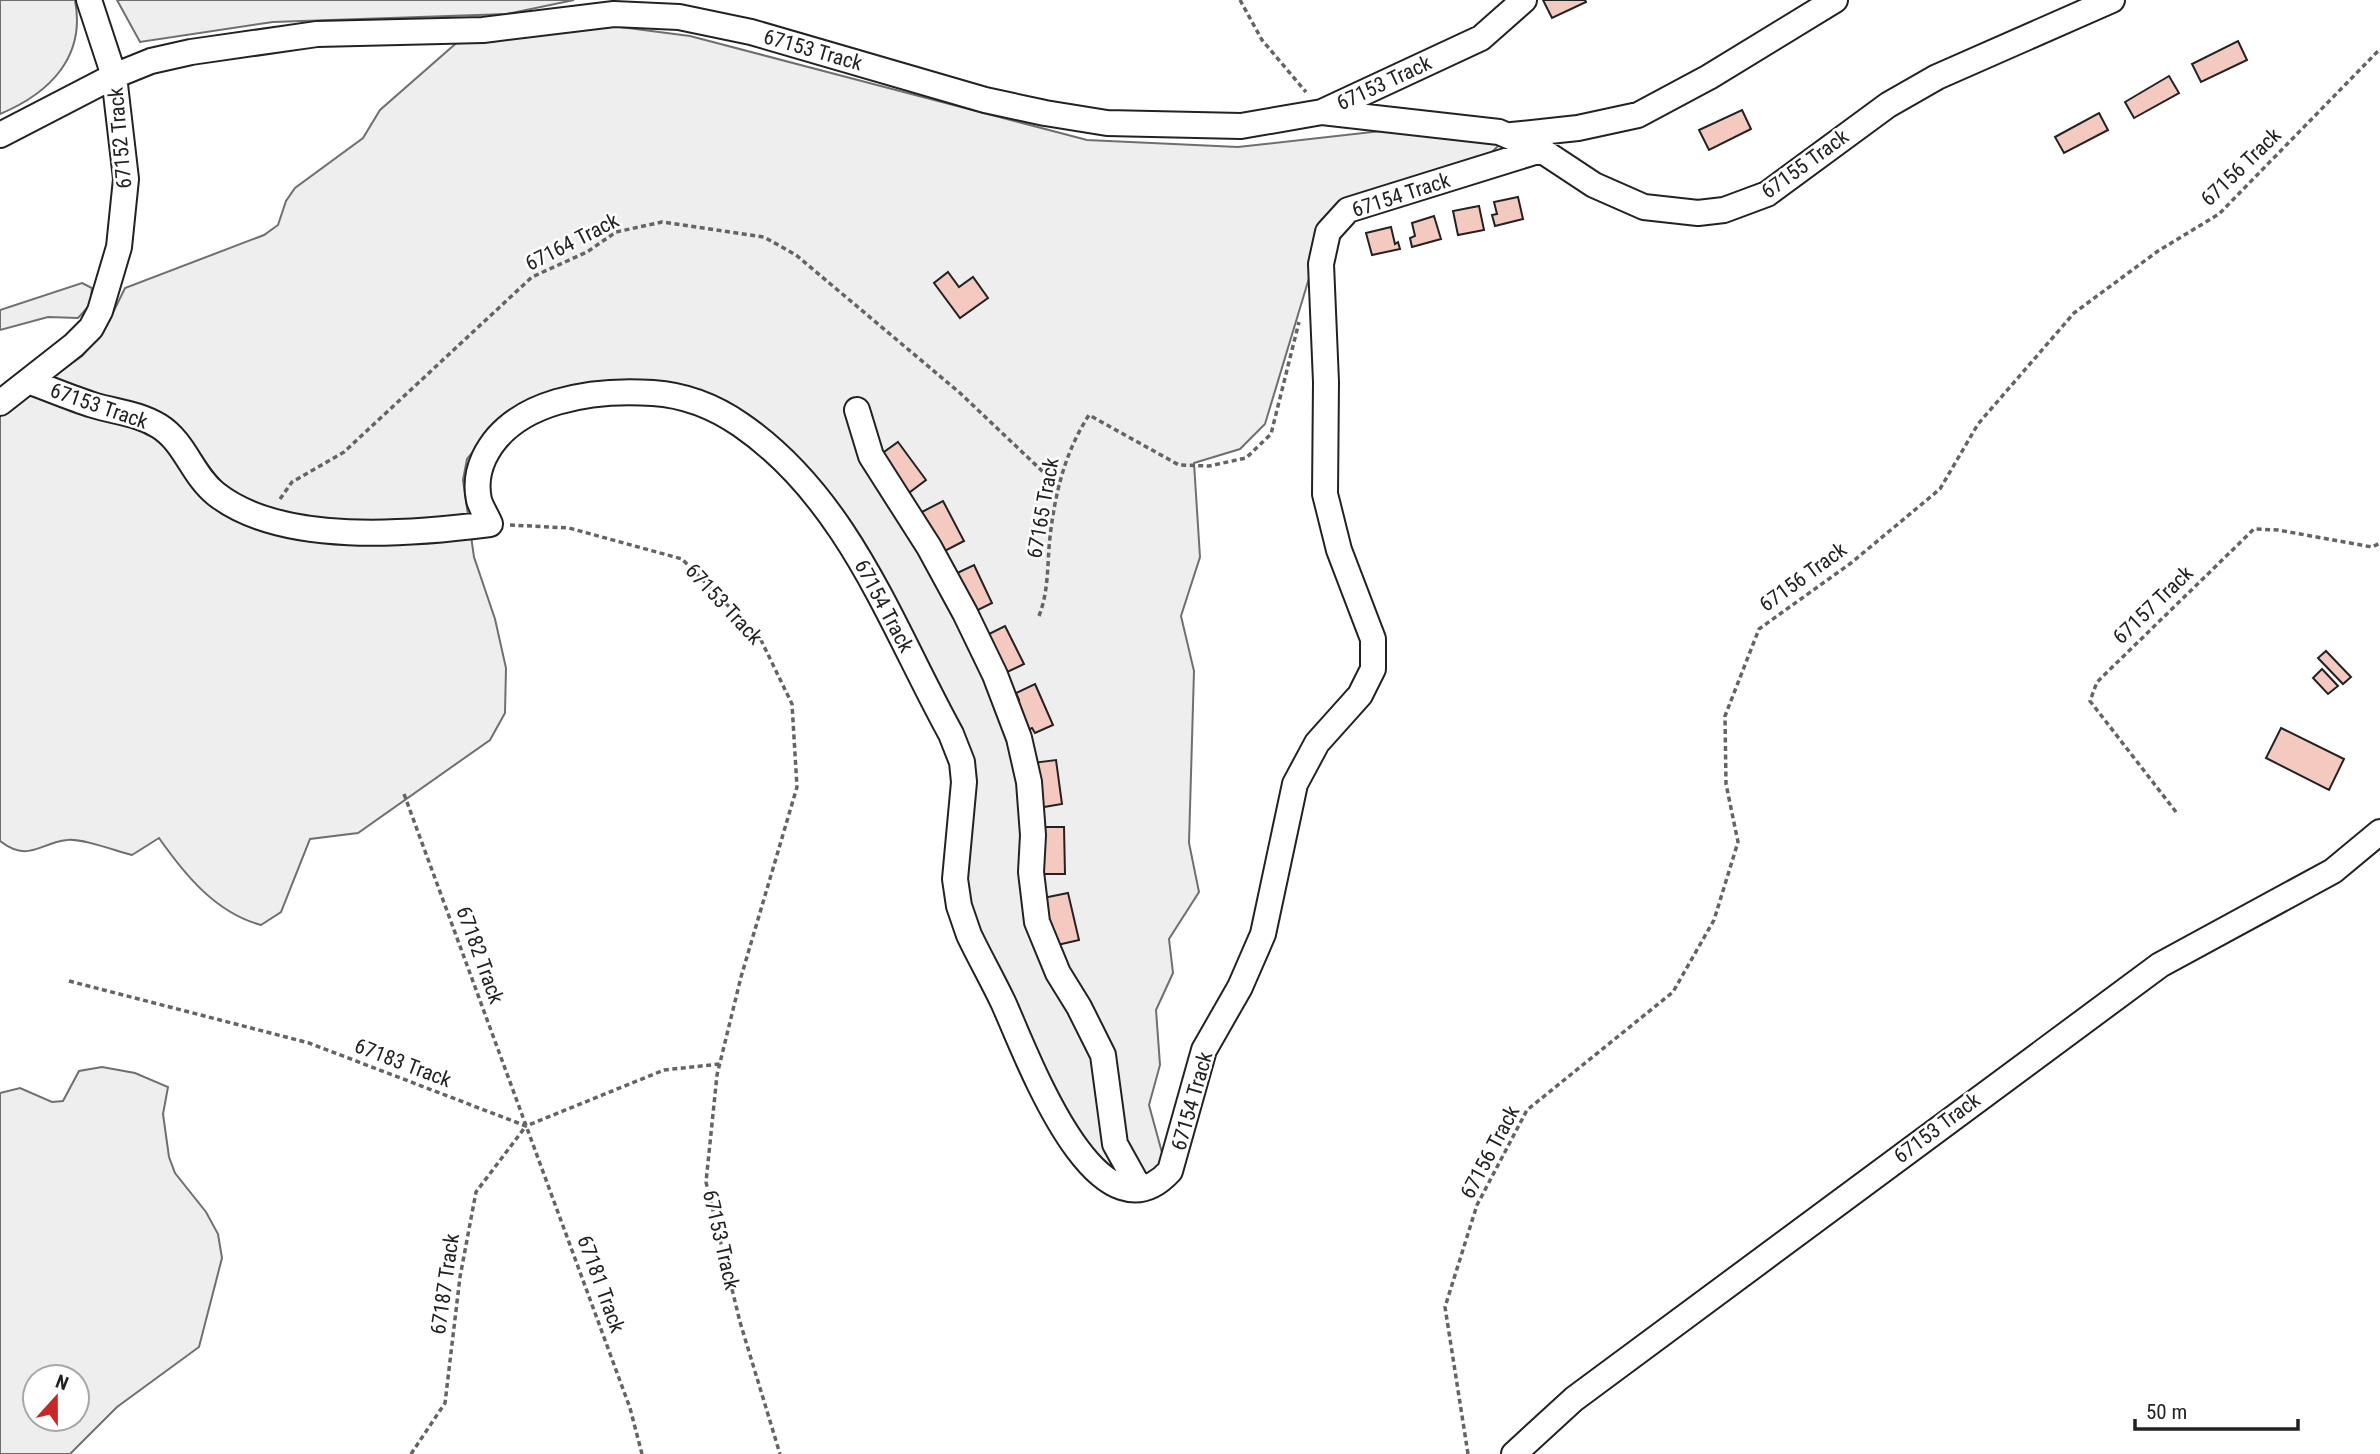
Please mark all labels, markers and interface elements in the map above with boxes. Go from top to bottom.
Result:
street label: 67153 Track [761,24,866,76]
street label: 67153 Track [1333,50,1436,115]
street label: 67152 Track [104,86,136,190]
street label: 67156 Track [2196,123,2286,211]
street label: 67155 Track [1757,124,1854,204]
street label: 67154 Track [1349,168,1454,222]
street label: 67164 Track [521,208,623,276]
street label: 67153 Track [47,378,151,434]
street label: 67165 Track [1022,455,1064,560]
street label: 67156 Track [1755,537,1852,617]
street label: 67154 Track [850,556,919,657]
street label: 67153 Track [681,559,768,650]
street label: 67157 Track [2108,561,2198,649]
street label: 67182 Track [451,903,509,1007]
street label: 67183 Track [351,1034,455,1093]
street label: 67154 Track [1166,1048,1218,1153]
street label: 67153 Track [1889,1088,1985,1168]
street label: 67156 Track [1456,1101,1525,1202]
street label: 67153 Track [698,1188,744,1293]
street label: 67187 Track [426,1231,464,1336]
street label: 67181 Track [572,1232,630,1336]
north arrow [21,1363,91,1433]
text: N [52,1370,71,1395]
scale bar [2135,1388,2298,1432]
text: 50 m [2146,1400,2187,1424]

